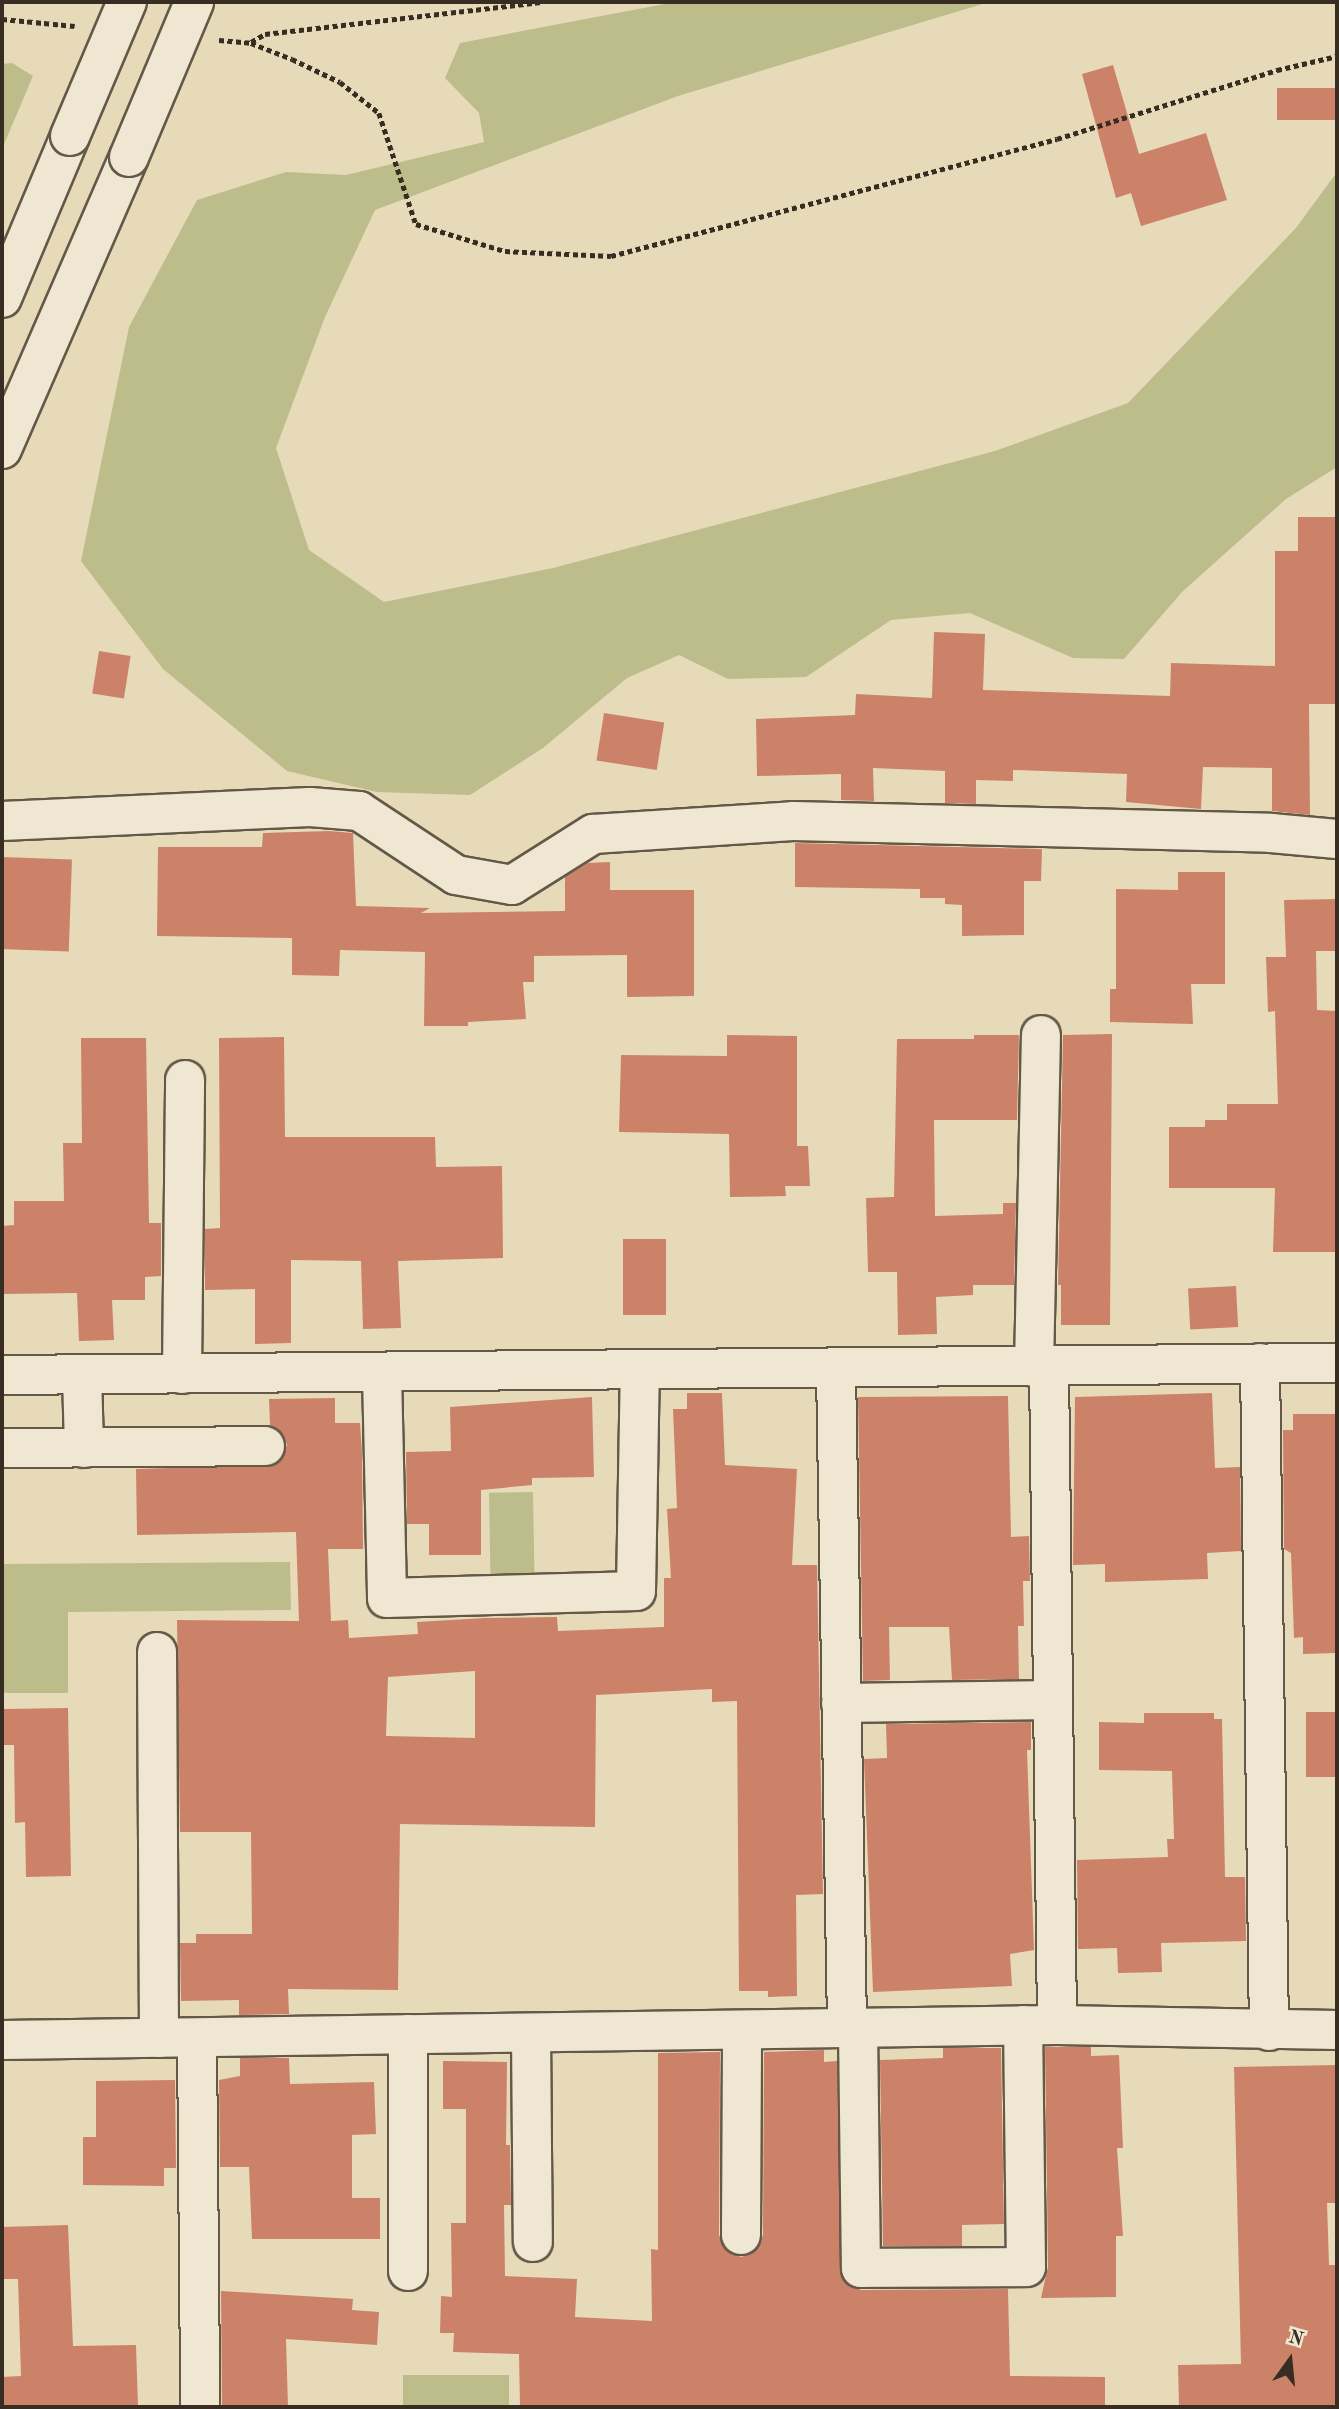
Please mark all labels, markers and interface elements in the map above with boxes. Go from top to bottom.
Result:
north arrow [1255,2325,1325,2395]
text: N [1286,2328,1305,2350]

